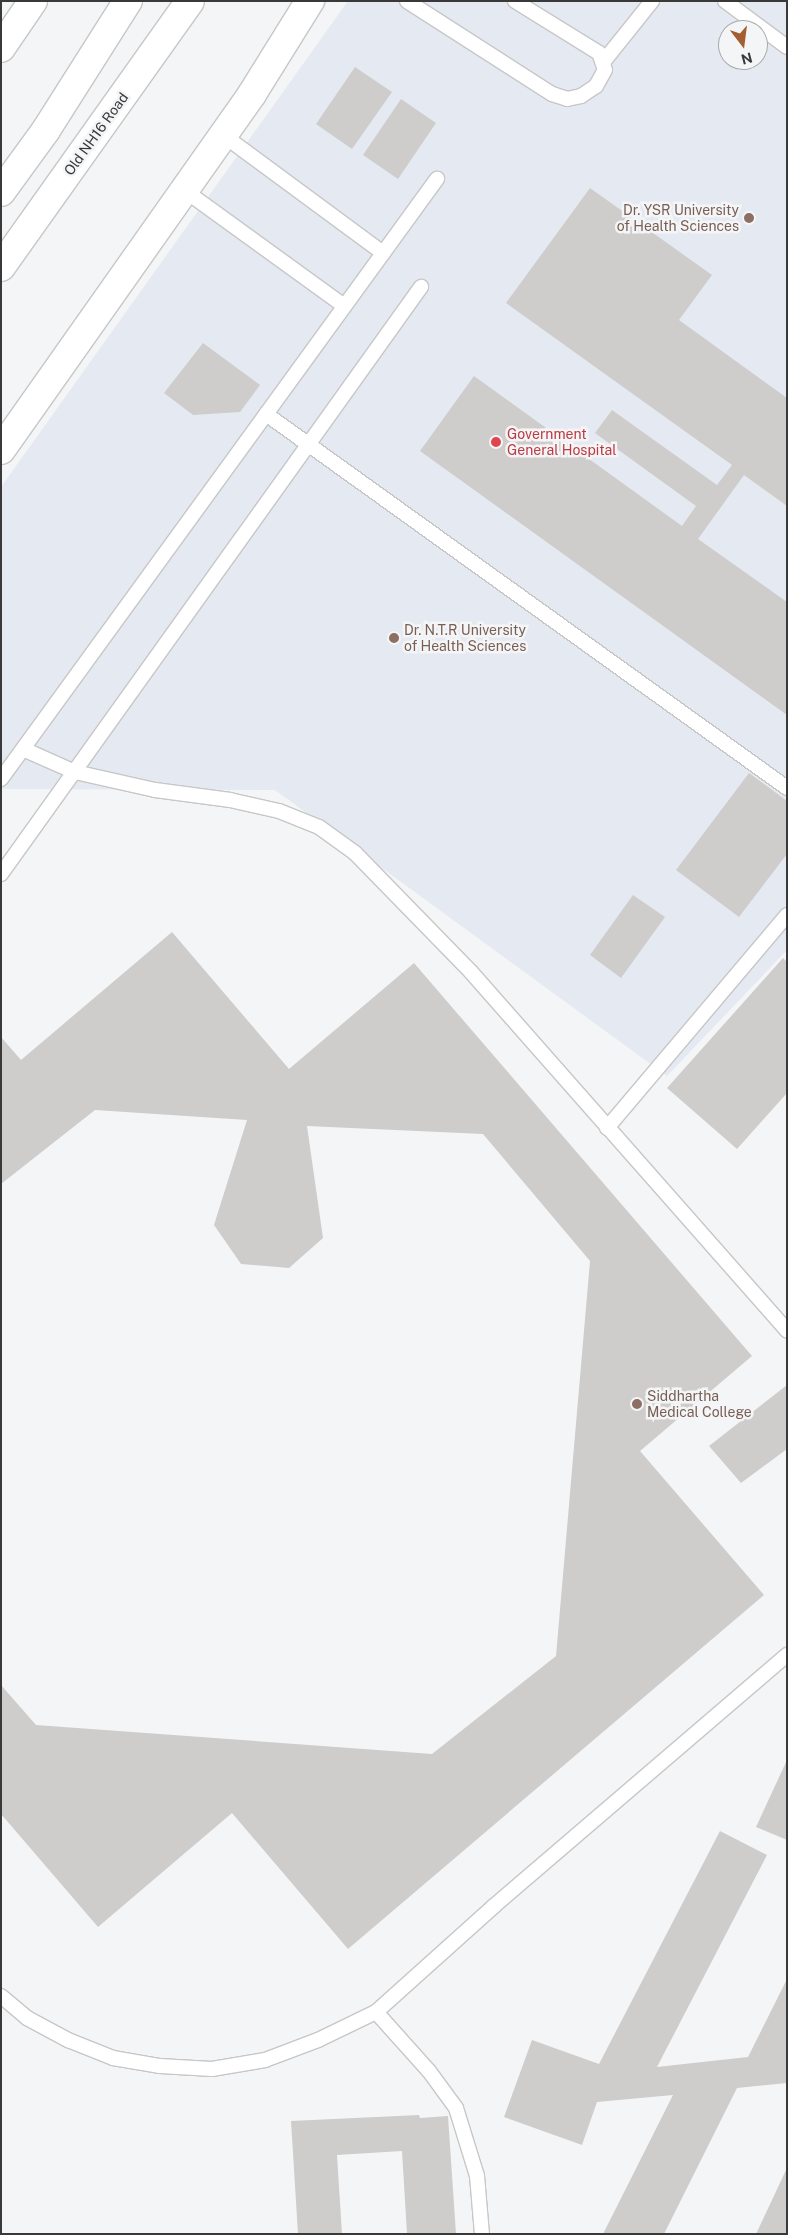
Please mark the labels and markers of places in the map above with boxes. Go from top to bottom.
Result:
place label: Dr. YSR University of Health Sciences [617,202,739,234]
marker: Dr. YSR University of Health Sciences [743,212,755,224]
place label: Government General Hospital [507,426,617,458]
marker: Government General Hospital [489,435,503,449]
place label: Dr. N.T.R University of Health Sciences [404,622,526,654]
marker: Dr. N.T.R University of Health Sciences [388,632,400,644]
place label: Siddhartha Medical College [647,1388,752,1420]
marker: Siddhartha Medical College [631,1398,643,1410]

